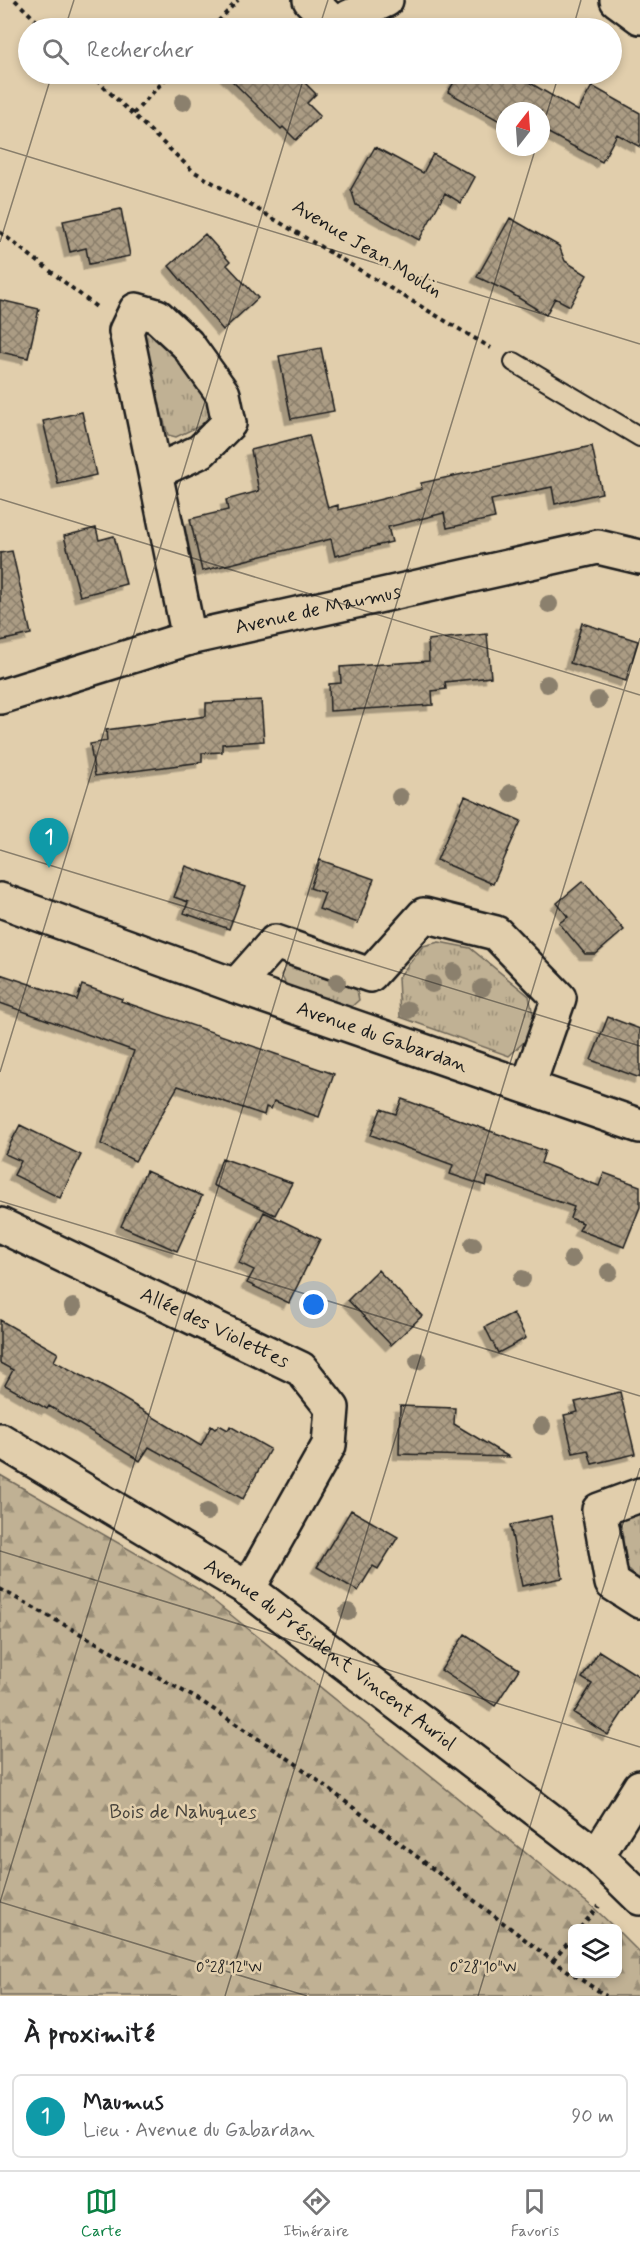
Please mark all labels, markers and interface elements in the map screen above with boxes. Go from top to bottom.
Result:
search box [18,18,622,84]
icon: search [39,35,72,68]
text: Rechercher [87,37,194,65]
north arrow [496,102,550,156]
street label: Avenue Jean Moulin [287,193,447,305]
street label: Avenue de Maumus [232,578,404,641]
pin: 1 [29,818,68,868]
street label: Avenue du Gabardan [293,995,472,1079]
street label: Allée des Violettes [136,1281,294,1375]
your location [299,1290,328,1319]
street label: Avenue du Président Vincent Auriol [199,1552,462,1757]
park label: Bois de Nahuques [109,1799,257,1826]
map controls [568,1924,622,1978]
button: layers [568,1924,622,1978]
text: 0°28'12"W [196,1958,262,1978]
text: 0°28'10"W [450,1958,516,1978]
text: À proximité [24,2018,155,2052]
text: Maumus [83,2089,164,2117]
text: 1 [41,2103,50,2130]
text: 90 m [571,2103,614,2130]
text: Lieu · Avenue du Gabardan [83,2117,315,2144]
tab: Carte [81,2185,122,2242]
tab: Itinéraire [283,2185,349,2242]
tab: Favoris [511,2185,559,2242]

